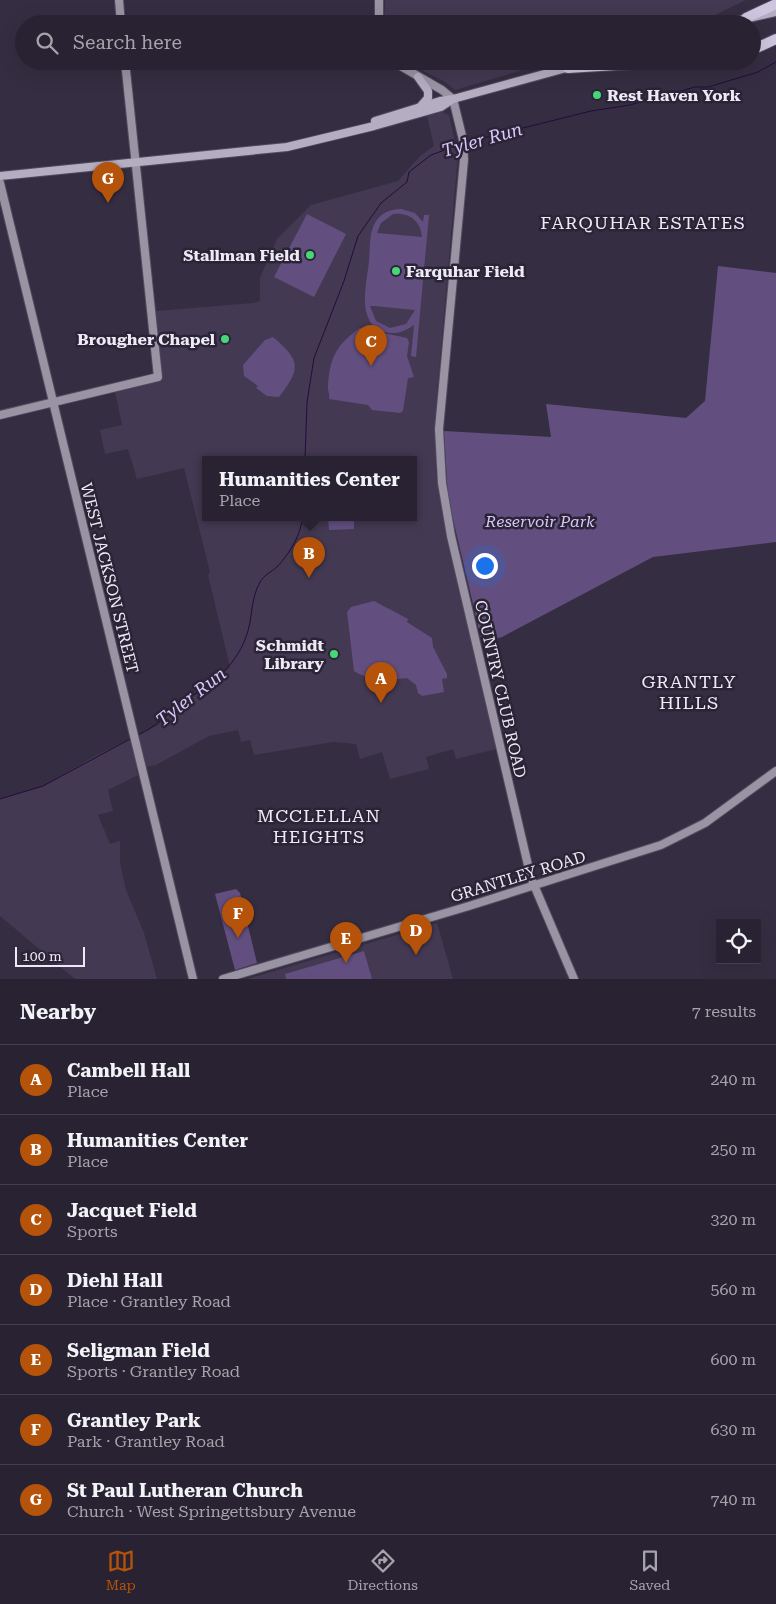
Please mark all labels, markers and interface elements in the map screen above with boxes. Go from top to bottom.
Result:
search box [15,15,761,70]
icon: search [33,29,61,57]
text: Search here [73,31,182,54]
place label: Rest Haven York [607,86,741,105]
marker: Rest Haven York [591,89,603,101]
water label: Tyler Run [439,118,525,161]
pin: G [92,162,124,203]
district label: FARQUHAR ESTATES [540,212,746,233]
place label: Stallman Field [183,246,300,265]
marker: Stallman Field [304,249,316,261]
place label: Farquhar Field [406,262,525,281]
marker: Farquhar Field [390,265,402,277]
pin: C [355,325,387,366]
place label: Brougher Chapel [77,330,216,349]
marker: Brougher Chapel [219,333,231,345]
popup [202,456,417,521]
text: Humanities Center [219,468,400,491]
street label: WEST JACKSON STREET [77,481,142,676]
text: Place [219,491,260,510]
park label: Reservoir Park [484,512,595,531]
pin: B [293,537,325,578]
your location [472,553,498,579]
street label: COUNTRY CLUB ROAD [471,598,530,780]
place label: Schmidt Library [256,636,324,673]
marker: Schmidt Library [328,648,340,660]
pin: A [365,662,397,703]
water label: Tyler Run [152,663,230,730]
district label: GRANTLY HILLS [641,671,737,713]
district label: MCCLELLAN HEIGHTS [257,805,381,847]
street label: GRANTLEY ROAD [448,847,588,906]
pin: F [222,897,254,938]
pin: D [400,914,432,955]
map controls [716,919,761,964]
button: locate [716,919,761,964]
pin: E [330,922,362,963]
scale bar [15,944,85,967]
text: 100 m [22,948,62,964]
text: Nearby [20,1000,96,1024]
text: 7 results [692,1002,756,1021]
text: Cambell Hall [67,1059,190,1082]
text: A [30,1070,42,1089]
text: 240 m [710,1070,756,1089]
text: Place [67,1082,108,1101]
text: Humanities Center [67,1129,248,1152]
text: B [30,1140,42,1159]
text: 250 m [710,1140,756,1159]
text: Place [67,1152,108,1171]
text: Jacquet Field [67,1199,197,1222]
text: C [30,1210,42,1229]
text: 320 m [710,1210,756,1229]
text: Sports [67,1222,118,1241]
text: Diehl Hall [67,1269,163,1292]
text: D [30,1280,42,1299]
text: 560 m [710,1280,756,1299]
text: Place · Grantley Road [67,1292,231,1311]
text: Seligman Field [67,1339,210,1362]
text: E [31,1350,41,1369]
text: 600 m [710,1350,756,1369]
text: Sports · Grantley Road [67,1362,240,1381]
text: Grantley Park [67,1409,201,1432]
text: F [31,1420,41,1439]
text: 630 m [710,1420,756,1439]
text: Park · Grantley Road [67,1432,225,1451]
text: St Paul Lutheran Church [67,1479,303,1502]
text: G [30,1490,42,1509]
text: 740 m [710,1490,756,1509]
text: Church · West Springettsbury Avenue [67,1502,356,1521]
tab: Map [106,1547,136,1593]
tab: Directions [347,1547,418,1593]
tab: Saved [630,1547,670,1593]

